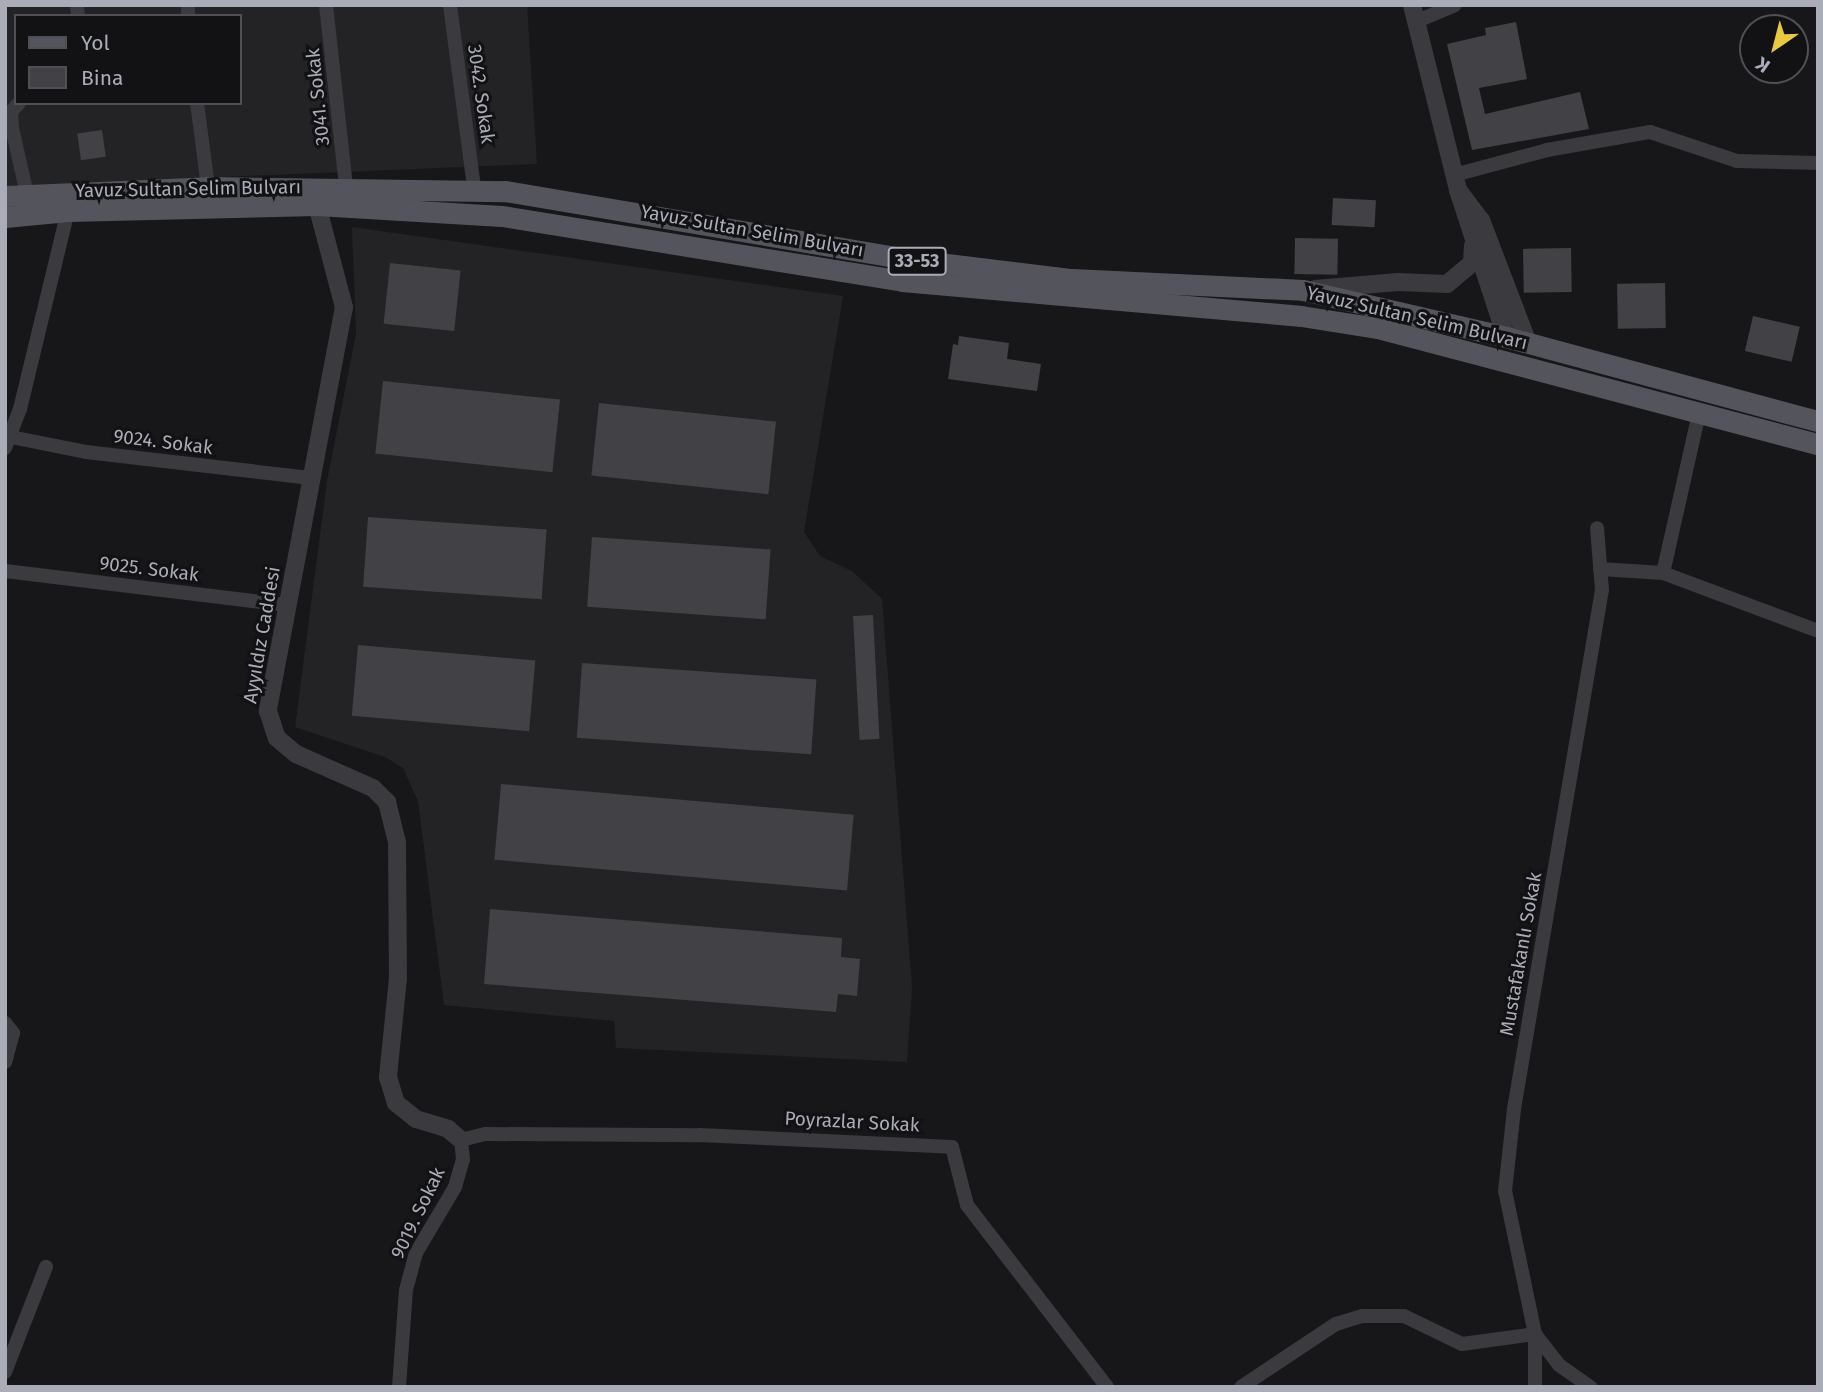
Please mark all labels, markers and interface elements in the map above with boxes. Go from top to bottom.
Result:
legend [14,14,242,105]
north arrow [1739,14,1809,84]
text: Yol [81,30,110,56]
street label: 3042. Sokak [463,43,499,145]
street label: 3041. Sokak [302,47,334,147]
text: K [1751,52,1774,78]
text: Bina [81,65,123,91]
street label: Yavuz Sultan Selim Bulvarı [75,176,301,202]
street label: Yavuz Sultan Selim Bulvarı [639,200,865,262]
road number: 33-53 [887,246,947,276]
street label: Yavuz Sultan Selim Bulvarı [1304,281,1530,355]
street label: 9024. Sokak [112,425,214,459]
street label: 9025. Sokak [98,552,200,586]
street label: Ayyıldız Caddesi [239,565,285,705]
street label: Mustafakanlı Sokak [1495,870,1547,1038]
street label: Poyrazlar Sokak [784,1107,920,1137]
street label: 9019. Sokak [386,1164,450,1262]

